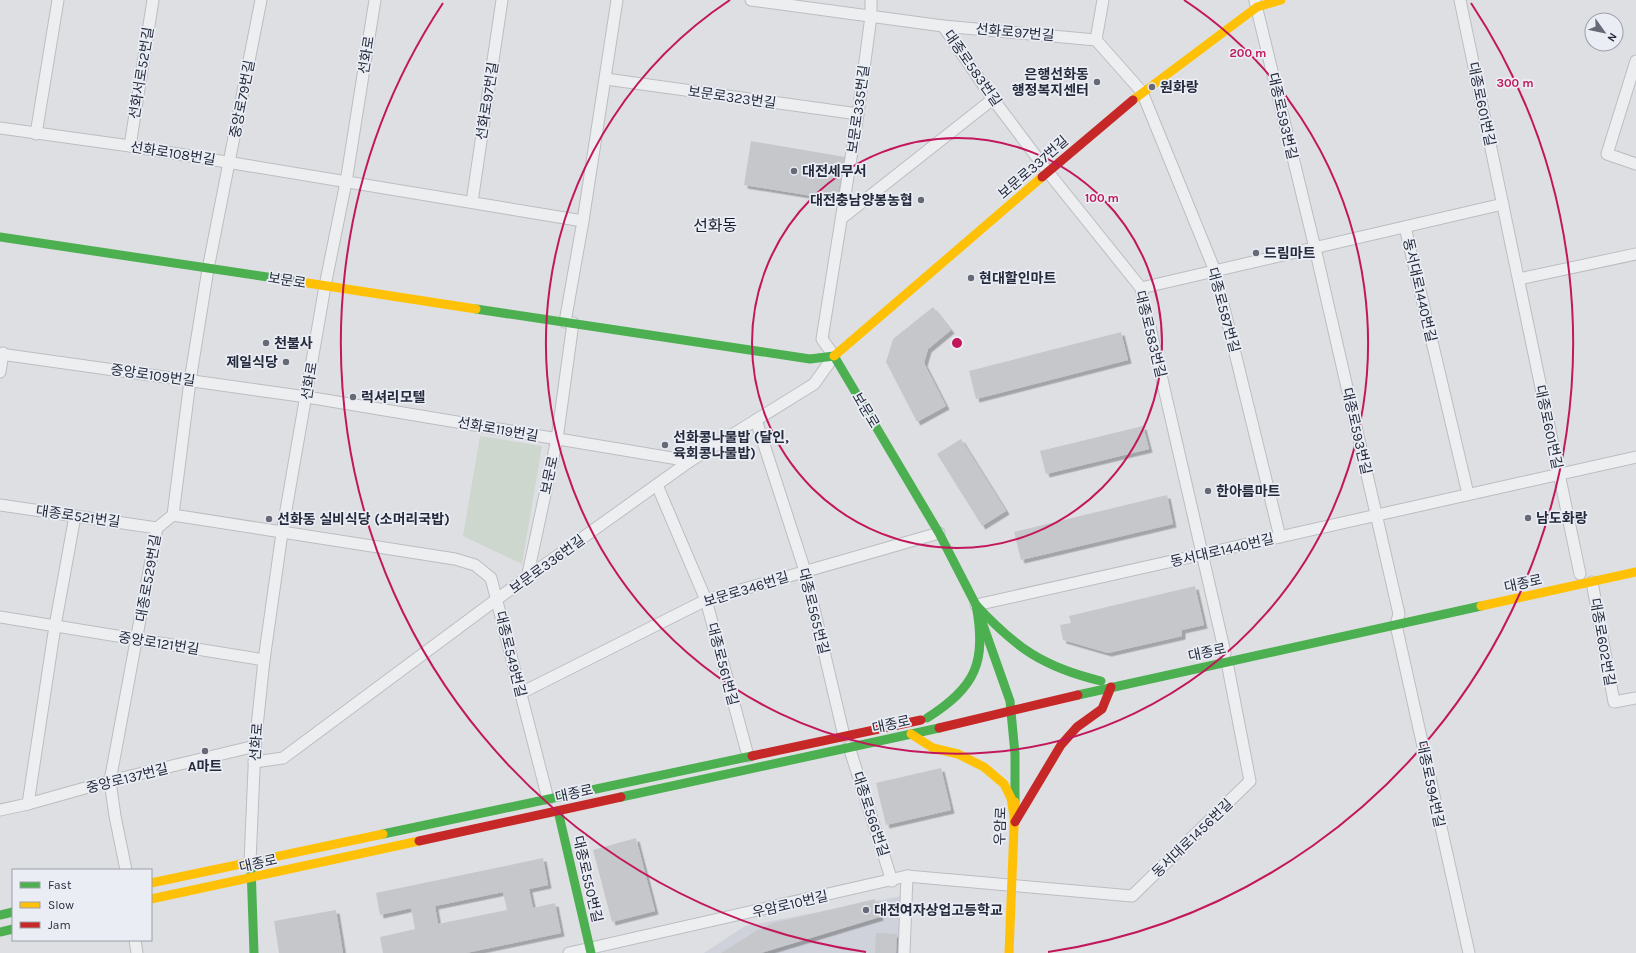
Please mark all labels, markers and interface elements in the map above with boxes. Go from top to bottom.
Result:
north arrow [1584,12,1624,52]
street label: 선화로97번길 [975,21,1055,44]
street label: 선화서로52번길 [126,26,157,120]
street label: 대종로583번길 [940,27,1005,110]
text: N [1604,30,1620,44]
street label: 선화로 [355,35,378,75]
text: 200 m [1230,46,1266,60]
street label: 중앙로79번길 [227,59,258,140]
street label: 선화로97번길 [473,61,502,141]
street label: 대종로601번길 [1464,61,1499,148]
street label: 보문로335번길 [844,64,873,154]
place label: 은행선화동 행정복지센터 [1012,66,1089,99]
street label: 대종로593번길 [1264,71,1301,161]
text: 300 m [1496,76,1534,90]
marker: 은행선화동 행정복지센터 [1092,77,1102,87]
place label: 원화랑 [1160,79,1199,96]
marker: 원화랑 [1147,82,1157,92]
street label: 보문로323번길 [687,83,777,112]
street label: 보문로337번길 [995,132,1072,203]
street label: 선화로108번길 [129,138,217,169]
place label: 대전세무서 [802,163,866,180]
marker: 대전세무서 [789,166,799,176]
text: 100 m [1085,191,1119,205]
place label: 대전충남양봉농협 [810,192,913,209]
marker: 대전충남양봉농협 [916,195,926,205]
district label: 선화동 [693,216,737,235]
street label: 동서대로1440번길 [1399,237,1440,344]
place label: 드림마트 [1264,245,1316,262]
marker: 드림마트 [1251,248,1261,258]
street label: 대종로587번길 [1204,266,1243,355]
street label: 보문로 [267,269,307,292]
place label: 현대할인마트 [979,270,1056,287]
marker: 현대할인마트 [966,273,976,283]
street label: 대종로583번길 [1131,289,1170,379]
place label: 천불사 [274,335,313,352]
centre of rings [950,336,964,350]
marker: 천불사 [261,338,271,348]
place label: 제일식당 [226,354,278,371]
marker: 제일식당 [281,357,291,367]
street label: 중앙로109번길 [109,361,196,390]
street label: 선화로 [298,361,321,401]
street label: 대종로601번길 [1531,384,1566,471]
street label: 대종로593번길 [1338,386,1375,476]
place label: 럭셔리모텔 [361,389,426,406]
street label: 보문로 [848,389,883,431]
marker: 럭셔리모텔 [348,392,358,402]
street label: 선화로119번길 [456,414,540,445]
place label: 선화콩나물밥 (달인, 육회콩나물밥) [673,429,789,462]
marker: 선화콩나물밥 (달인, 육회콩나물밥) [660,440,670,450]
street label: 보문로 [537,454,562,496]
place label: 한아름마트 [1216,483,1281,500]
marker: 한아름마트 [1203,486,1213,496]
street label: 대종로521번길 [35,502,121,531]
place label: 남도화랑 [1536,510,1588,527]
place label: 선화동 실비식당 (소머리국밥) [277,511,450,528]
marker: 남도화랑 [1523,513,1533,523]
marker: 선화동 실비식당 (소머리국밥) [264,514,274,524]
street label: 동서대로1440번길 [1169,530,1276,571]
street label: 보문로336번길 [506,531,588,597]
street label: 대종로529번길 [132,533,165,623]
street label: 대종로565번길 [795,566,832,656]
street label: 보문로346번길 [701,568,791,611]
street label: 대종로 [1502,571,1544,596]
street label: 대종로602번길 [1586,597,1619,687]
street label: 대종로549번길 [492,609,529,699]
street label: 대종로561번길 [703,621,742,707]
street label: 중앙로121번길 [117,629,201,658]
street label: 대종로 [1186,640,1228,665]
street label: 대종로 [870,712,912,737]
street label: 선화로 [247,722,266,762]
street label: 대종로594번길 [1413,739,1448,829]
marker: A마트 [200,746,210,756]
place label: A마트 [188,758,222,775]
street label: 중앙로137번길 [84,760,170,797]
street label: 대종로566번길 [849,770,892,859]
street label: 대종로 [553,781,595,806]
street label: 동서대로1456번길 [1148,796,1236,881]
street label: 우암로 [991,806,1010,846]
street label: 대종로550번길 [569,834,606,924]
street label: 대종로 [237,851,279,876]
legend [12,869,152,941]
text: Fast [48,878,72,892]
street label: 우암로10번길 [751,888,830,921]
text: Slow [48,898,74,912]
place label: 대전여자상업고등학교 [874,902,1003,919]
marker: 대전여자상업고등학교 [861,905,871,915]
text: Jam [48,918,71,932]

